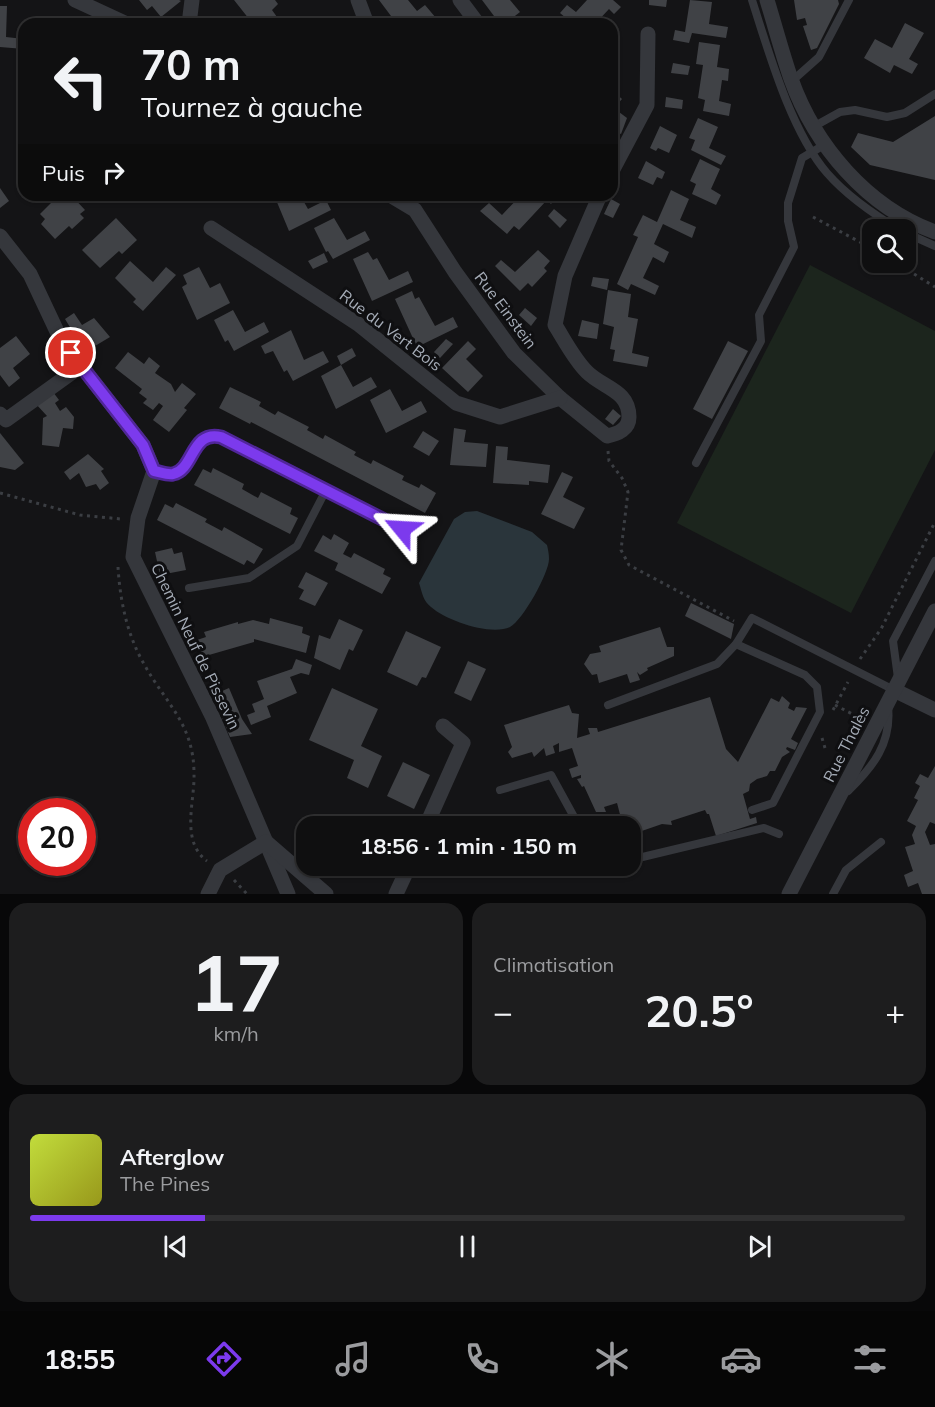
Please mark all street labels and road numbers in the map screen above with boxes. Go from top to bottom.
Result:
street label: Rue Einstein [471,268,541,352]
street label: Rue du Vert Bois [336,285,446,375]
street label: Chemin Neuf de Pissevin [147,559,245,733]
street label: Rue Thalès [818,703,874,785]

